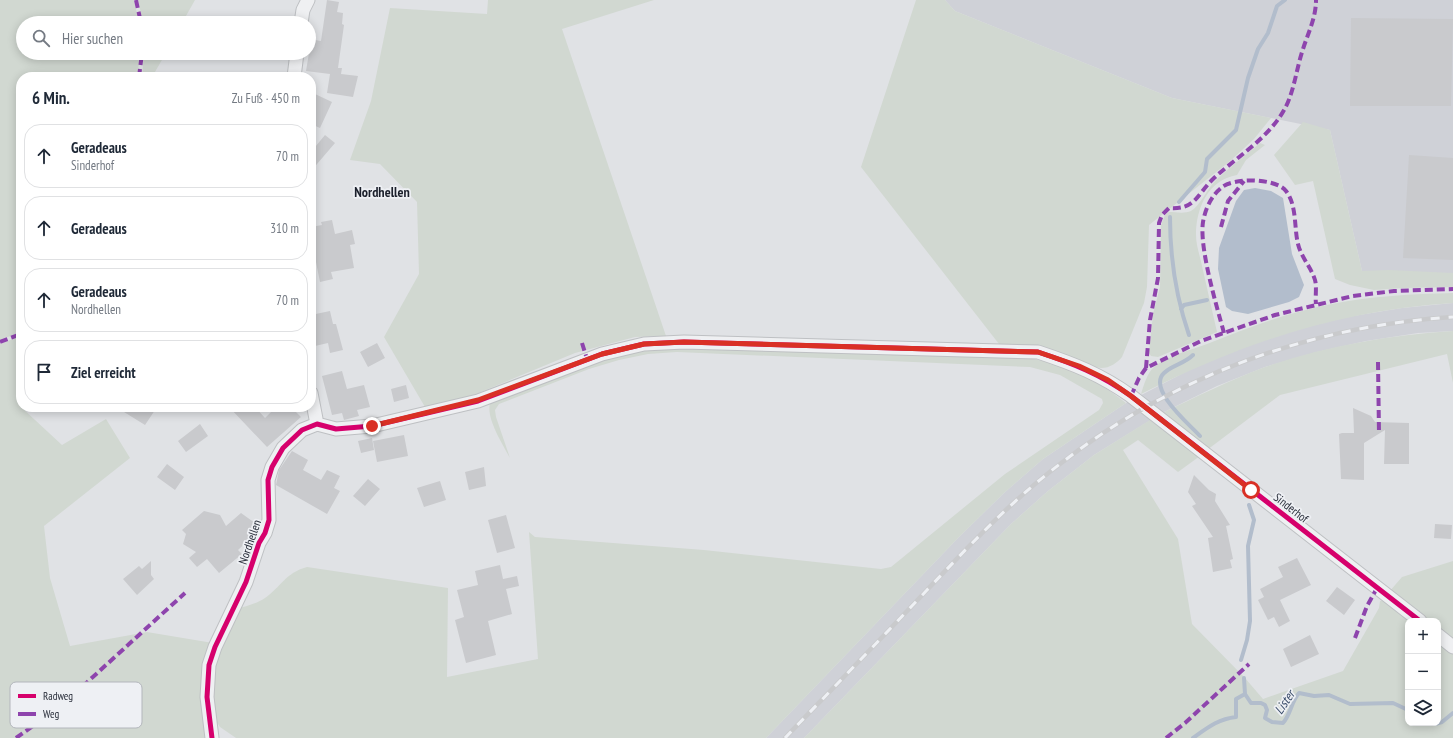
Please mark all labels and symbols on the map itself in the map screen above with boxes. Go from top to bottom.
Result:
district label: Nordhellen [354,183,410,201]
route end [363,417,381,435]
route start [1242,481,1260,499]
street label: Sinderhof [1271,489,1312,526]
street label: Nordhellen [235,518,264,566]
legend [10,682,142,728]
water label: Lister [1270,685,1300,717]
text: Radweg [43,689,73,703]
text: Weg [43,707,59,721]

